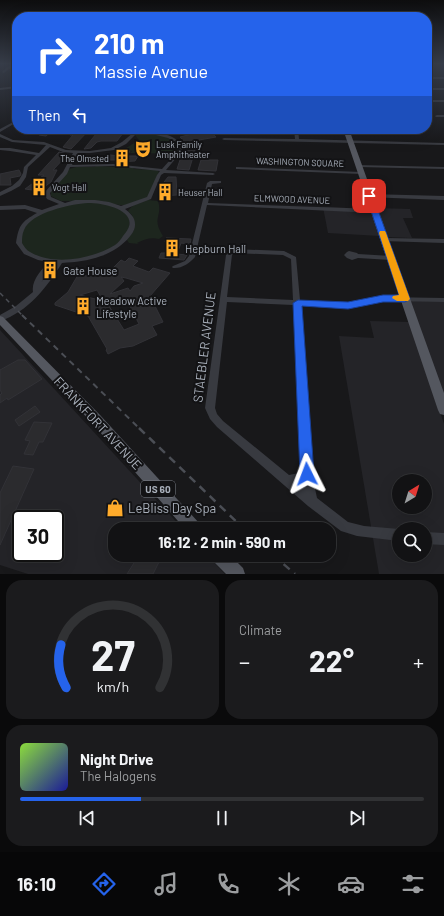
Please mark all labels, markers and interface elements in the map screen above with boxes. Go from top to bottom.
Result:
text: 210 m [94,26,164,60]
icon: right [28,28,80,80]
text: Massie Avenue [94,60,208,82]
icon: left [69,104,91,126]
text: Then [28,106,61,124]
theatre icon: Lusk Family Amphitheater [133,139,153,159]
place label: Lusk Family Amphitheater [156,139,210,160]
building icon: The Olmsted [112,148,132,168]
place label: The Olmsted [60,153,109,164]
street label: WASHINGTON SQUARE [256,155,344,169]
building icon: Vogt Hall [29,177,49,197]
pin [352,179,386,213]
place label: Vogt Hall [52,182,86,193]
building icon: Heuser Hall [155,182,175,202]
icon: arrive [358,185,380,207]
place label: Heuser Hall [178,187,222,198]
street label: ELMWOOD AVENUE [254,192,330,206]
building icon: Hepburn Hall [162,238,182,258]
place label: Hepburn Hall [185,242,246,255]
building icon: Gate House [40,260,60,280]
place label: Gate House [63,264,118,277]
street label: STAEBLER AVENUE [189,291,219,403]
place label: Meadow Active Lifestyle [96,294,167,320]
building icon: Meadow Active Lifestyle [73,296,93,316]
street label: FRANKFORT AVENUE [51,373,145,473]
position arrow [286,453,328,495]
north arrow [392,474,432,514]
map controls [392,474,432,562]
road number: US 60 [141,481,175,497]
shop icon: LeBliss Day Spa [105,498,125,518]
place label: LeBliss Day Spa [128,500,216,516]
speed limit sign: 30 [12,510,64,562]
button: search [392,522,432,562]
text: 16:12 · 2 min · 590 m [158,533,286,551]
text: Climate [239,622,282,638]
text: 27 [91,628,135,678]
text: 22° [309,642,354,678]
text: − [239,648,250,674]
text: + [413,648,424,674]
text: km/h [96,677,129,694]
text: Night Drive [80,750,153,768]
text: The Halogens [80,768,156,784]
icon: previous [76,807,98,829]
icon: pause [211,807,233,829]
icon: next [346,807,368,829]
icon: directions [90,870,118,898]
icon: music [152,870,180,898]
icon: phone [214,870,242,898]
icon: climate [275,870,303,898]
icon: car [337,870,365,898]
icon: filters [399,870,427,898]
text: 16:10 [17,873,56,895]

